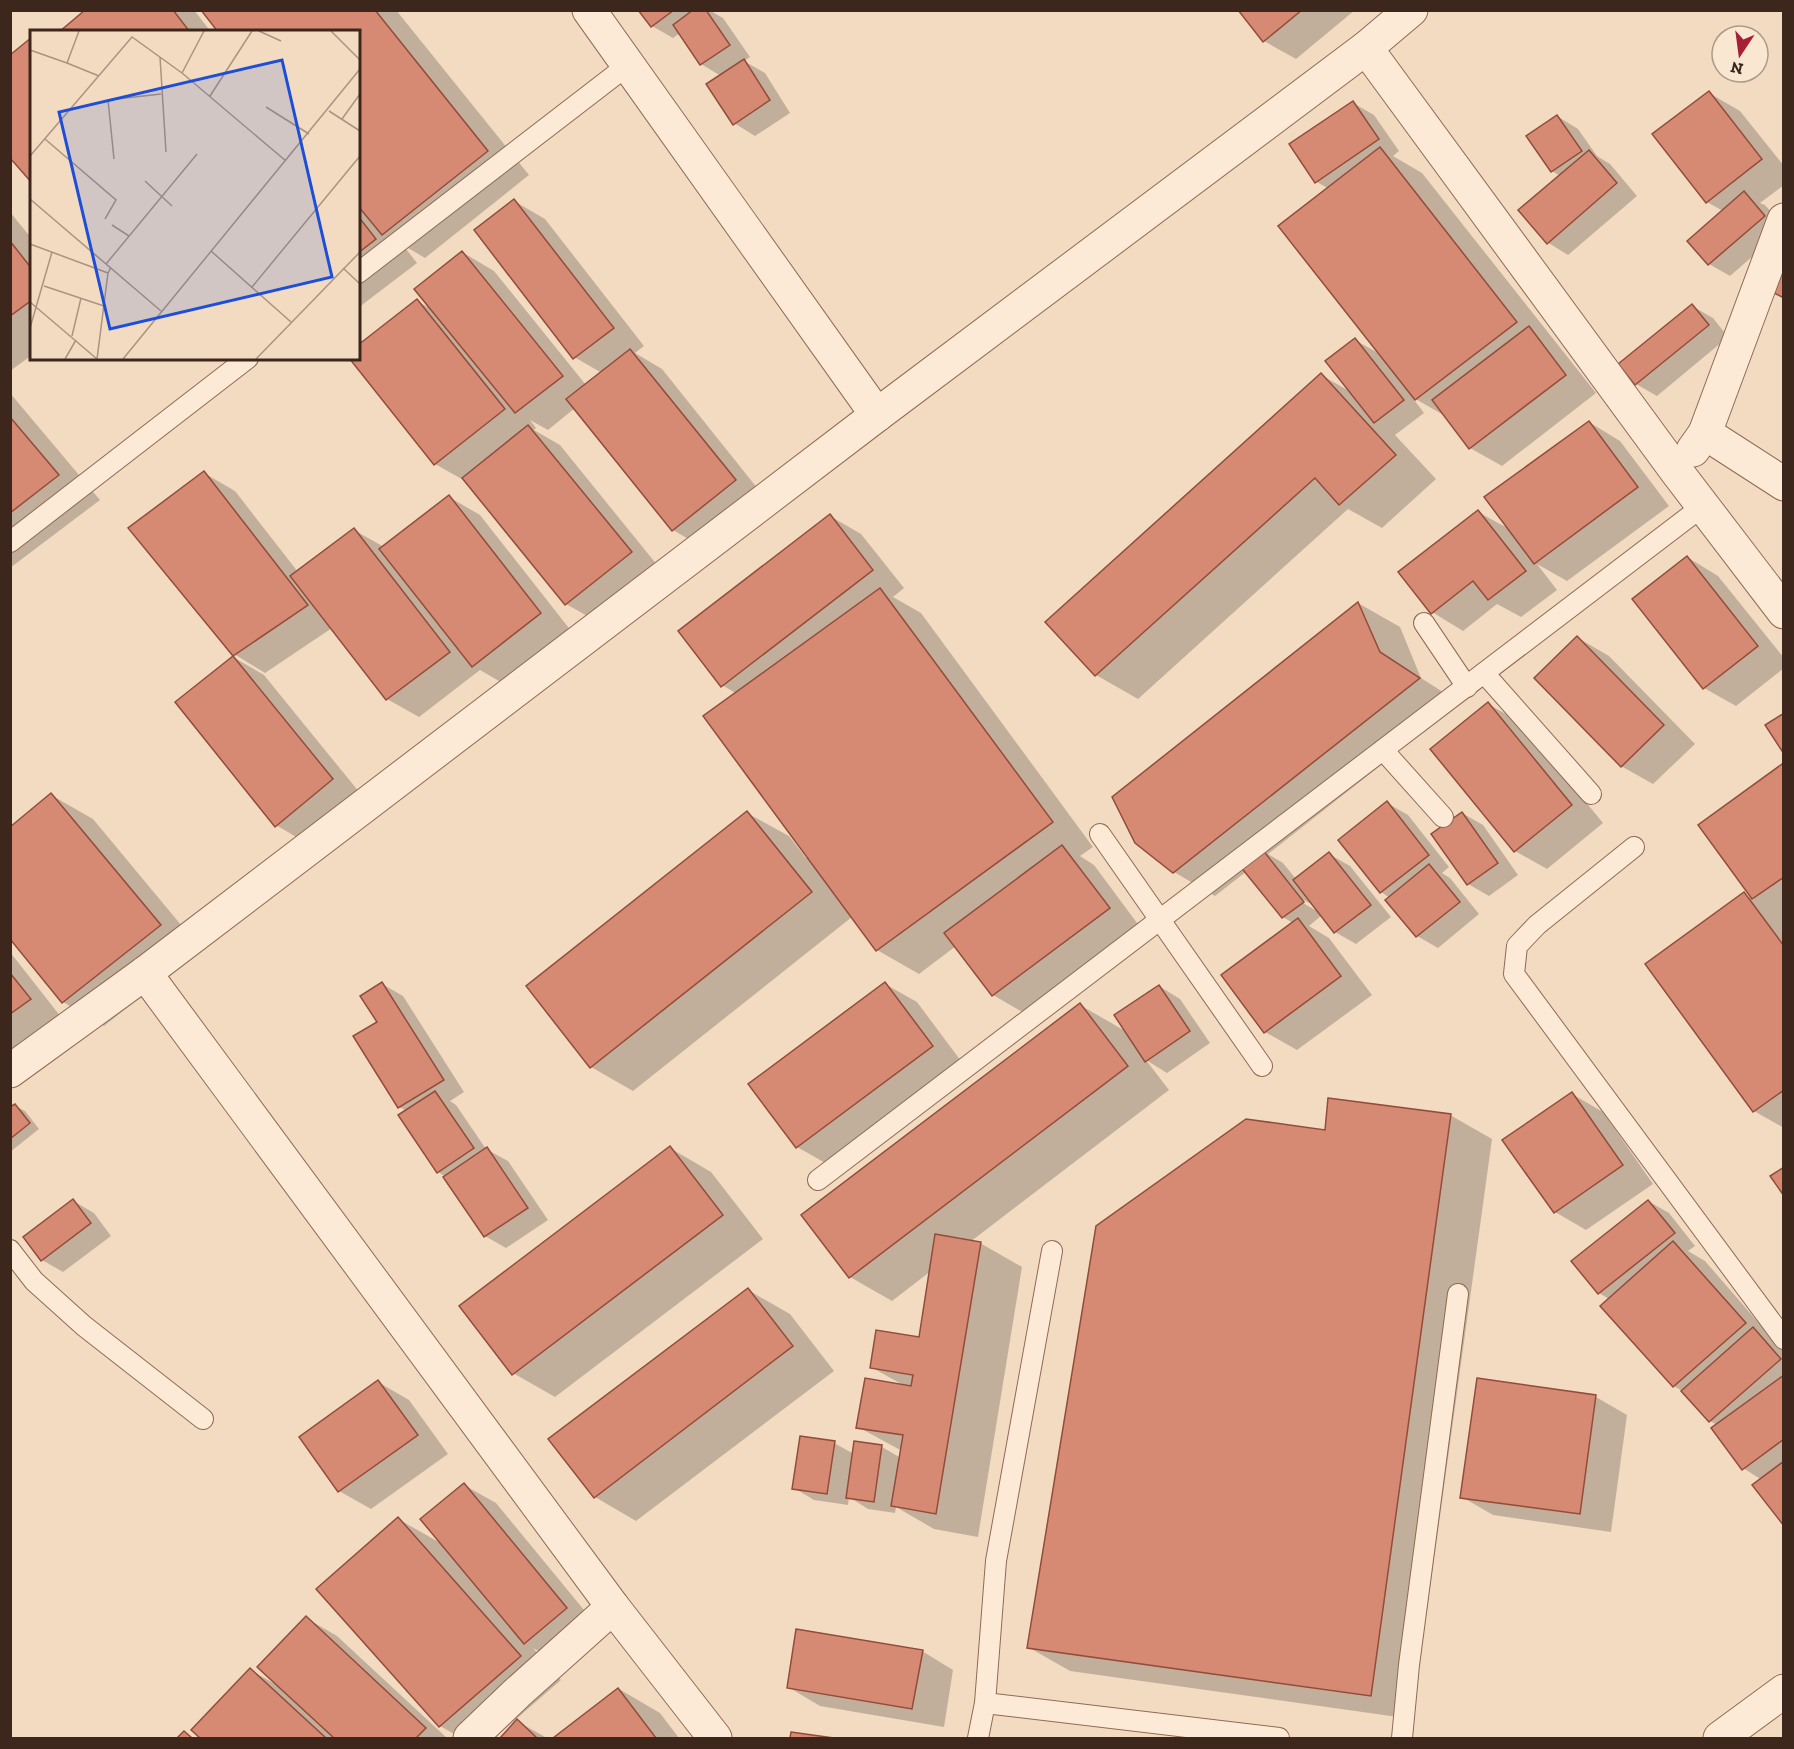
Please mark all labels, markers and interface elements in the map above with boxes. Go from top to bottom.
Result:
north arrow [1710,24,1770,84]
inset map [30,30,360,360]
text: N [1729,58,1745,79]

